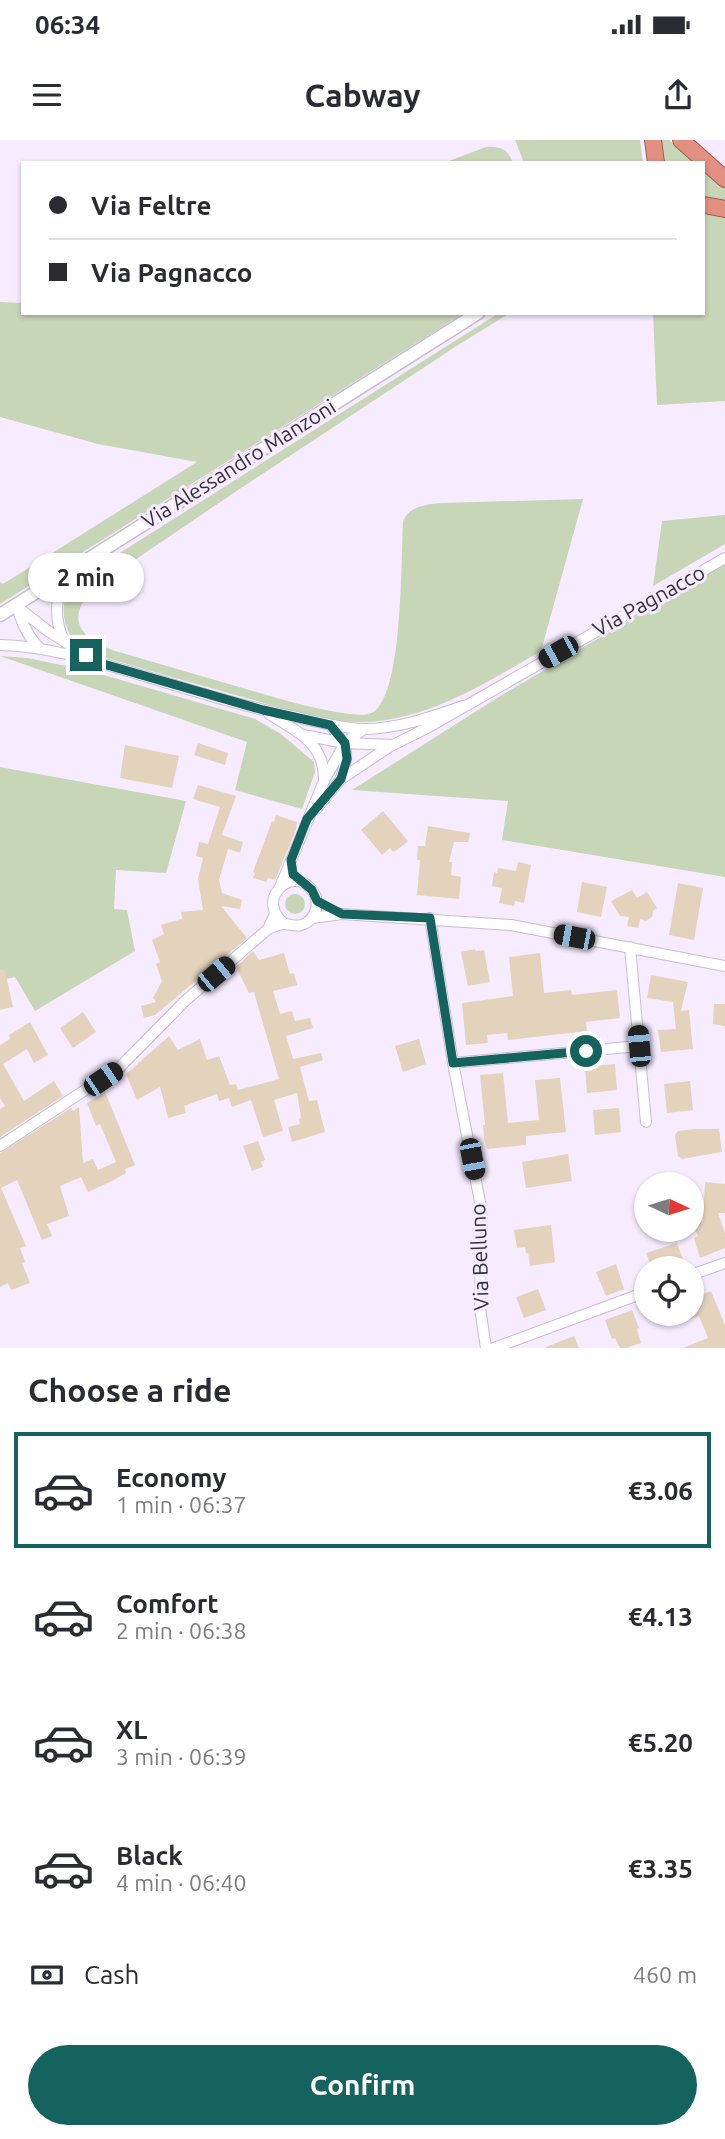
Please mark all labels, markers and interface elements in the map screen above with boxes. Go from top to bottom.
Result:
text: 06:34 [35,10,100,39]
icon: menu [28,76,66,114]
icon: share [659,76,697,114]
text: Cabway [305,77,420,113]
text: Via Feltre [91,191,212,220]
text: Via Pagnacco [91,258,253,287]
street label: Via Alessandro Manzoni [137,394,340,533]
callout: 2 min [28,554,144,602]
street label: Via Pagnacco [588,559,709,641]
text: 2 min [57,565,115,590]
car [535,633,582,671]
route end [70,639,102,671]
car [552,923,597,951]
car [194,952,239,996]
car [627,1024,652,1068]
route start [570,1035,602,1067]
car [80,1059,127,1099]
car [458,1136,487,1182]
north arrow [634,1172,704,1242]
map controls [634,1172,704,1326]
street label: Via Belluno [465,1203,493,1311]
button: locate [634,1256,704,1326]
text: Choose a ride [28,1372,231,1408]
icon: car [32,1459,95,1522]
text: Economy [116,1463,226,1492]
text: €3.06 [628,1476,693,1505]
text: 1 min · 06:37 [116,1492,247,1517]
icon: car [32,1585,95,1648]
text: Comfort [116,1589,219,1618]
text: €4.13 [628,1602,693,1631]
text: 2 min · 06:38 [116,1618,247,1643]
icon: car [32,1711,95,1774]
text: XL [116,1715,147,1744]
text: €5.20 [628,1728,693,1757]
text: 3 min · 06:39 [116,1744,247,1769]
icon: car [32,1837,95,1900]
text: Black [116,1841,183,1870]
text: €3.35 [628,1854,693,1883]
text: 4 min · 06:40 [116,1870,247,1895]
icon: cash [28,1956,66,1994]
text: Cash [84,1960,139,1989]
text: 460 m [633,1962,697,1987]
button: Confirm [28,2045,697,2125]

